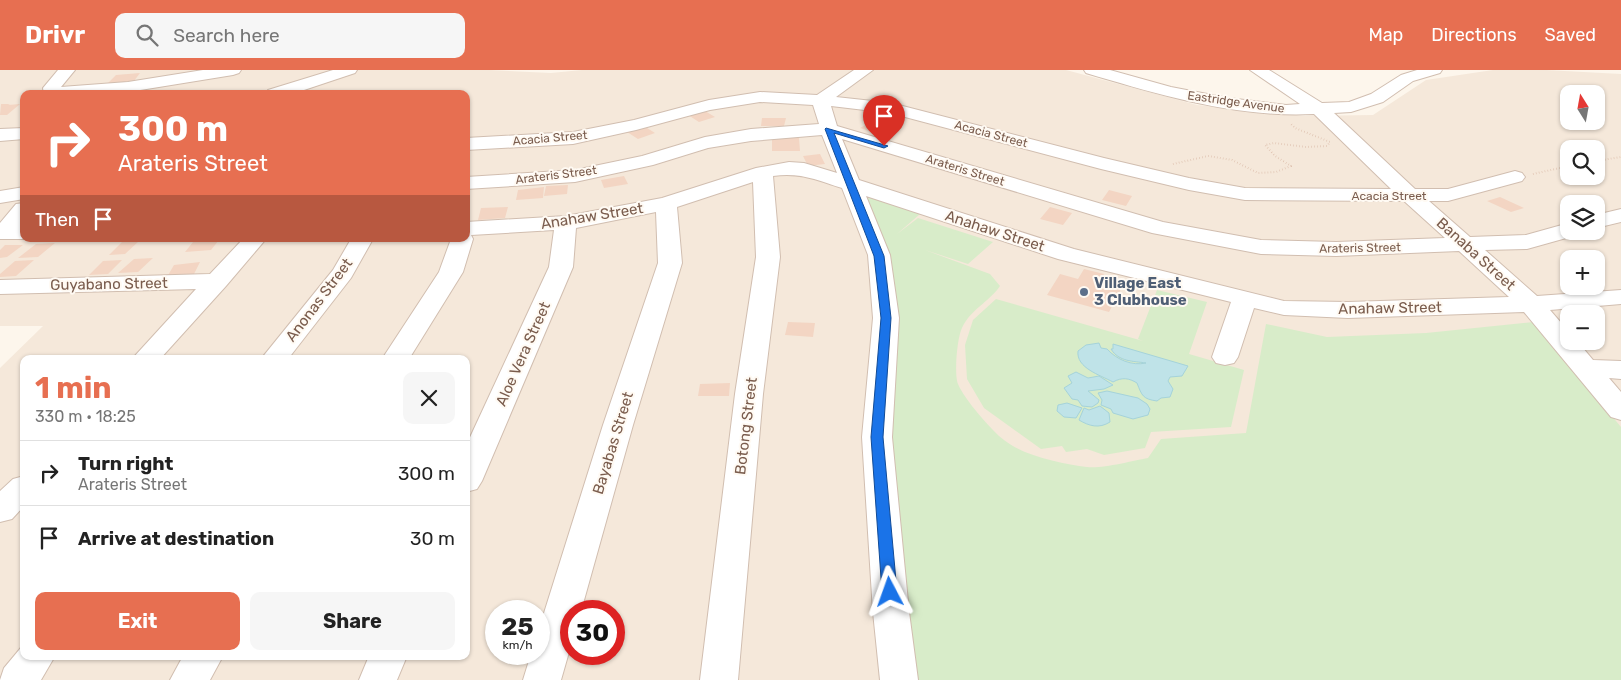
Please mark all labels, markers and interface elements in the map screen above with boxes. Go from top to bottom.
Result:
search box [115,13,465,58]
text: Drivr [25,21,85,49]
icon: search [133,21,161,49]
text: Search here [173,24,280,47]
text: Map [1368,24,1403,46]
text: Directions [1431,24,1517,46]
text: Saved [1545,24,1596,46]
north arrow [1560,85,1605,130]
map controls [1560,85,1605,350]
street label: Eastridge Avenue [1187,88,1286,116]
pin [863,95,905,146]
icon: arrive [870,102,898,130]
text: 300 m [118,108,228,150]
icon: right [35,110,100,175]
street label: Acacia Street [953,118,1029,151]
street label: Acacia Street [512,128,588,148]
button: search [1560,140,1605,185]
text: Arateris Street [118,150,268,177]
street label: Arateris Street [924,151,1006,189]
street label: Arateris Street [515,163,598,187]
street label: Acacia Street [1352,189,1427,203]
button: layers [1560,195,1605,240]
street label: Anahaw Street [539,199,645,233]
icon: arrive [89,205,117,233]
street label: Anahaw Street [943,206,1047,256]
text: Then [35,208,79,231]
street label: Banaba Street [1433,214,1519,294]
street label: Arateris Street [1319,240,1401,256]
button: + [1560,250,1605,295]
street label: Anonas Street [282,255,356,345]
street label: Guyabano Street [50,274,168,294]
place label: Village East 3 Clubhouse [1094,274,1187,309]
marker: Village East 3 Clubhouse [1078,286,1090,298]
street label: Anahaw Street [1338,298,1442,318]
street label: Aloe Vera Street [492,299,554,409]
button: − [1560,305,1605,350]
text: 1 min [35,370,112,406]
button: close [403,372,455,424]
street label: Botong Street [731,376,761,476]
street label: Bayabas Street [589,389,637,496]
text: 330 m · 18:25 [35,407,136,426]
text: Turn right [78,452,173,475]
icon: right [35,459,63,487]
text: 300 m [398,462,455,485]
text: Arateris Street [78,475,187,494]
icon: arrive [35,524,63,552]
text: Arrive at destination [78,527,274,550]
text: 30 m [410,527,455,550]
position arrow [863,565,915,617]
button: Exit [35,592,240,650]
button: Share [250,592,455,650]
speed limit sign: 30 [560,600,625,665]
text: 25 [501,612,534,641]
text: km/h [503,638,532,652]

